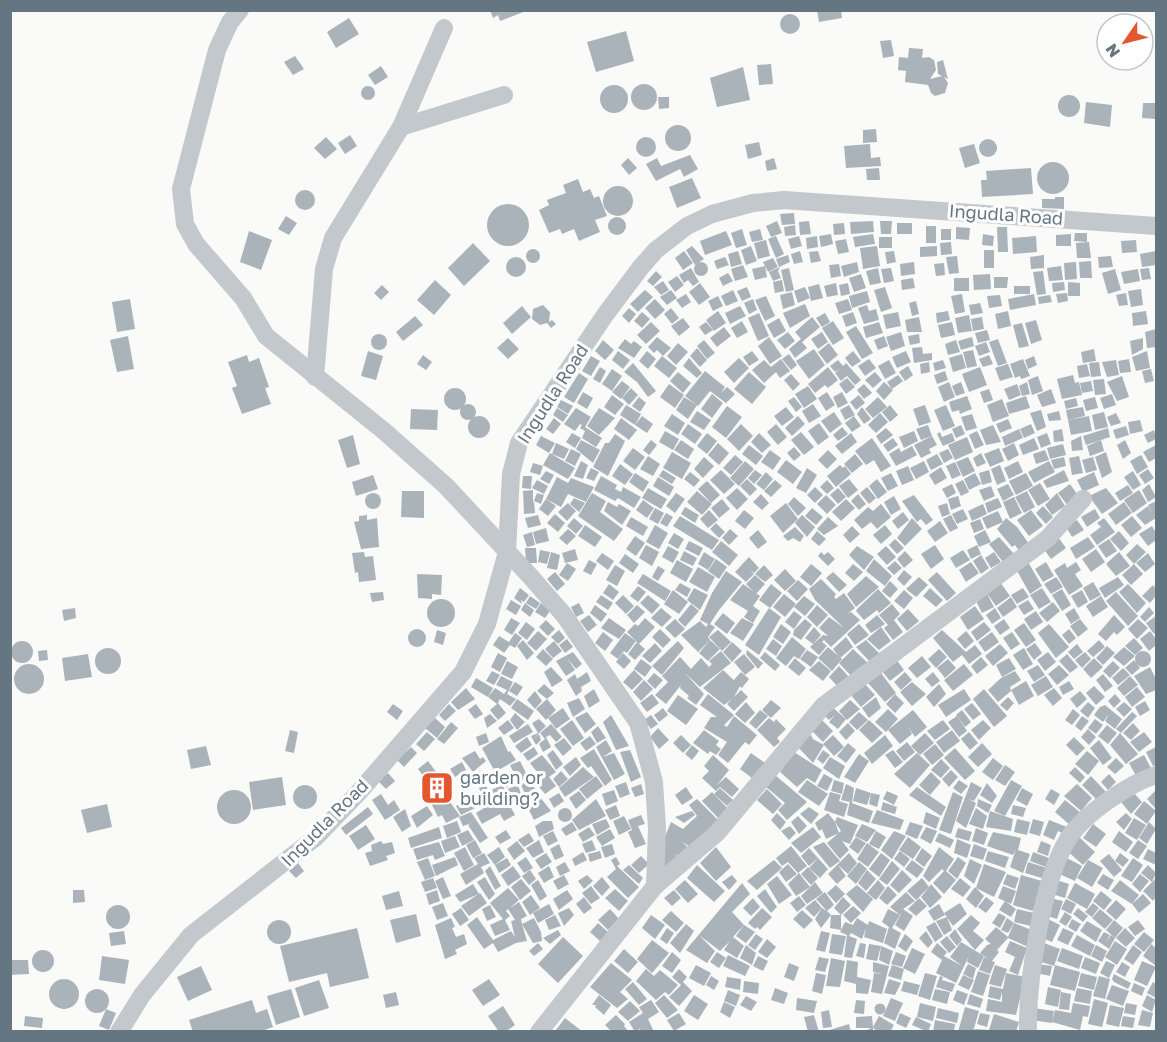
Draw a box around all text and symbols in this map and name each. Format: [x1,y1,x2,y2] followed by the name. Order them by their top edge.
[1095,12,1155,72] north arrow
[1101,40,1124,61] text: N
[948,199,1064,229] street label: Ingudla Road
[512,340,593,447] street label: Ingudla Road
[460,766,543,809] place label: garden or building?
[419,770,455,806] building icon: garden or building?
[276,774,372,870] street label: Ingudla Road

